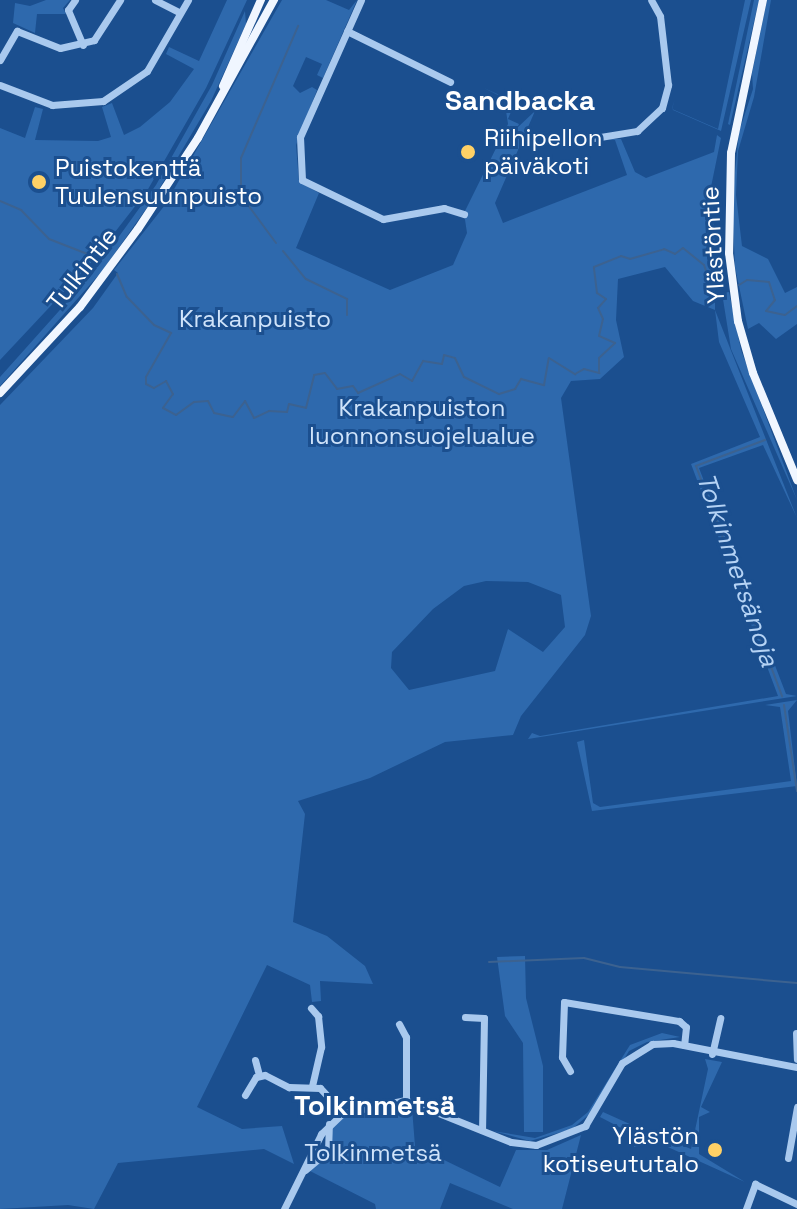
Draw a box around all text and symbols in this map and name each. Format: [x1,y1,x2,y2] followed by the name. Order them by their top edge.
[445,83,595,117] district label: Sandbacka
[484,124,602,180] place label: Riihipellon päiväkoti
[459,143,477,161] marker: Riihipellon päiväkoti
[55,154,262,210] place label: Puistokenttä Tuulensuunpuisto
[30,173,48,191] marker: Puistokenttä Tuulensuunpuisto
[696,186,730,304] street label: Ylästöntie
[41,222,123,316] street label: Tulkintie
[179,305,331,333] park label: Krakanpuisto
[309,394,535,450] park label: Krakanpuiston luonnonsuojelualue
[689,469,785,671] water label: Tolkinmetsänoja
[294,1088,456,1122] district label: Tolkinmetsä
[543,1122,699,1178] place label: Ylästön kotiseututalo
[304,1139,442,1167] park label: Tolkinmetsä
[706,1141,724,1159] marker: Ylästön kotiseututalo

